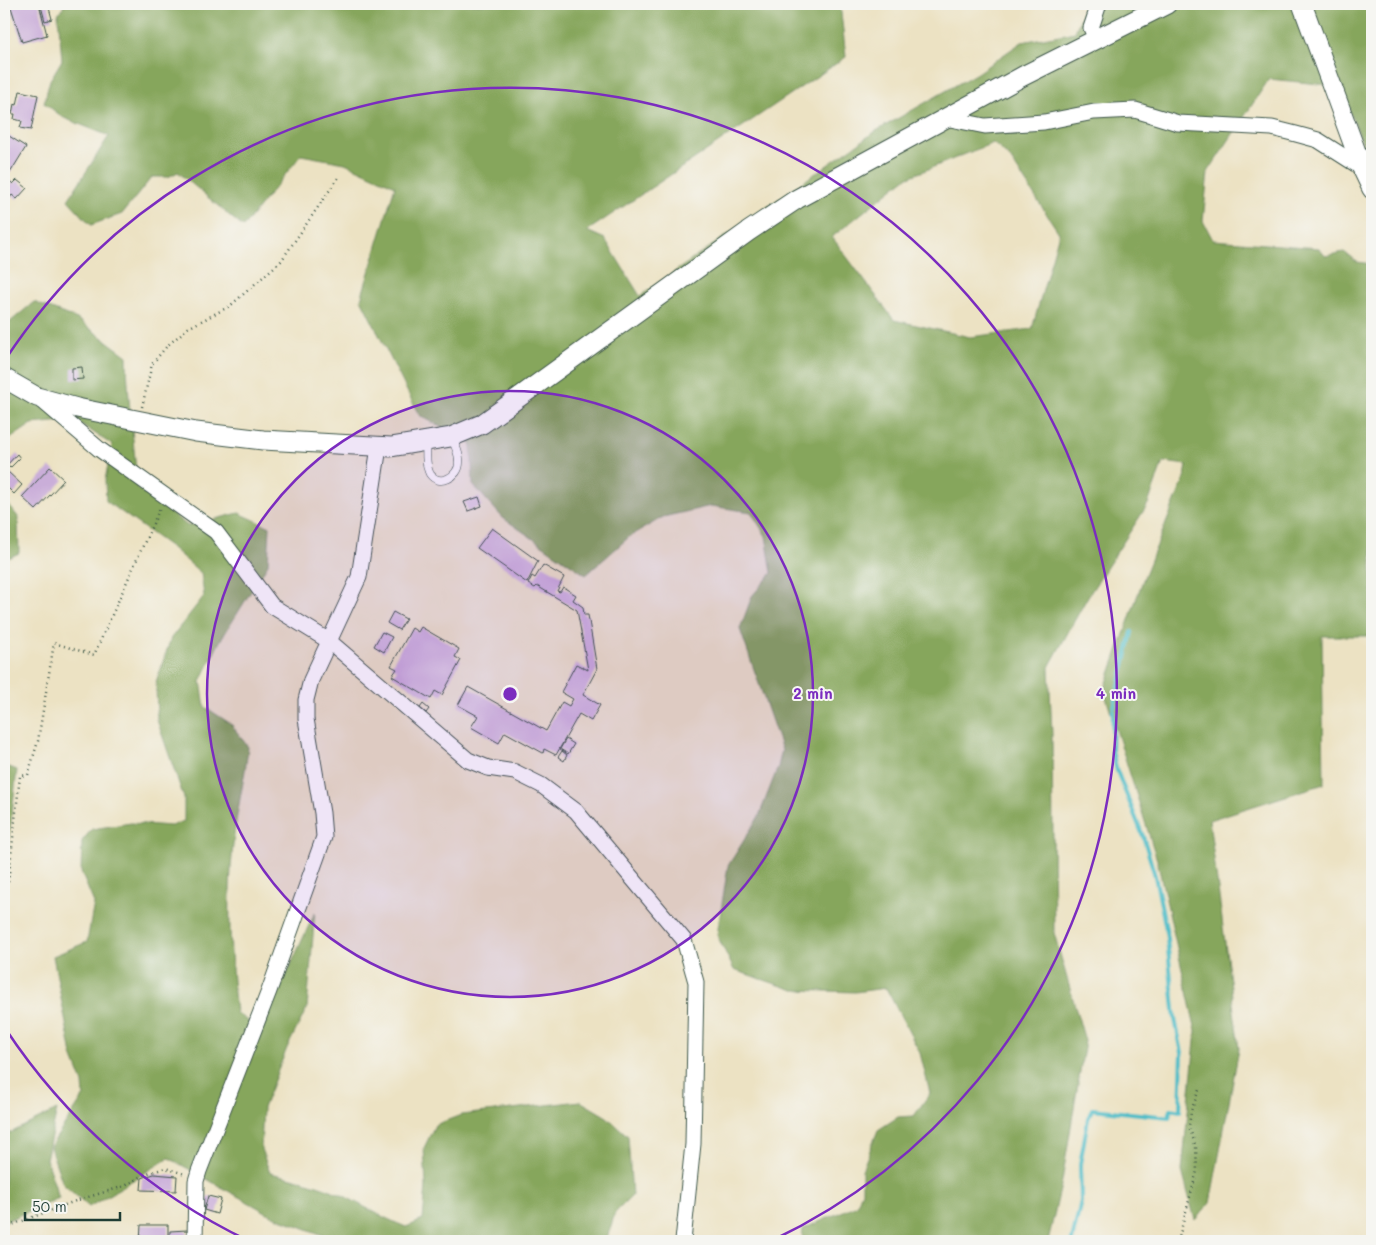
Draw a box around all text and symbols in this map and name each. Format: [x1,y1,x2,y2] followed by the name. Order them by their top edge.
[793,683,833,703] text: 2 min
[1096,683,1136,703] text: 4 min
[501,685,519,703] centre of rings
[25,1190,120,1222] scale bar
[32,1196,67,1216] text: 50 m

